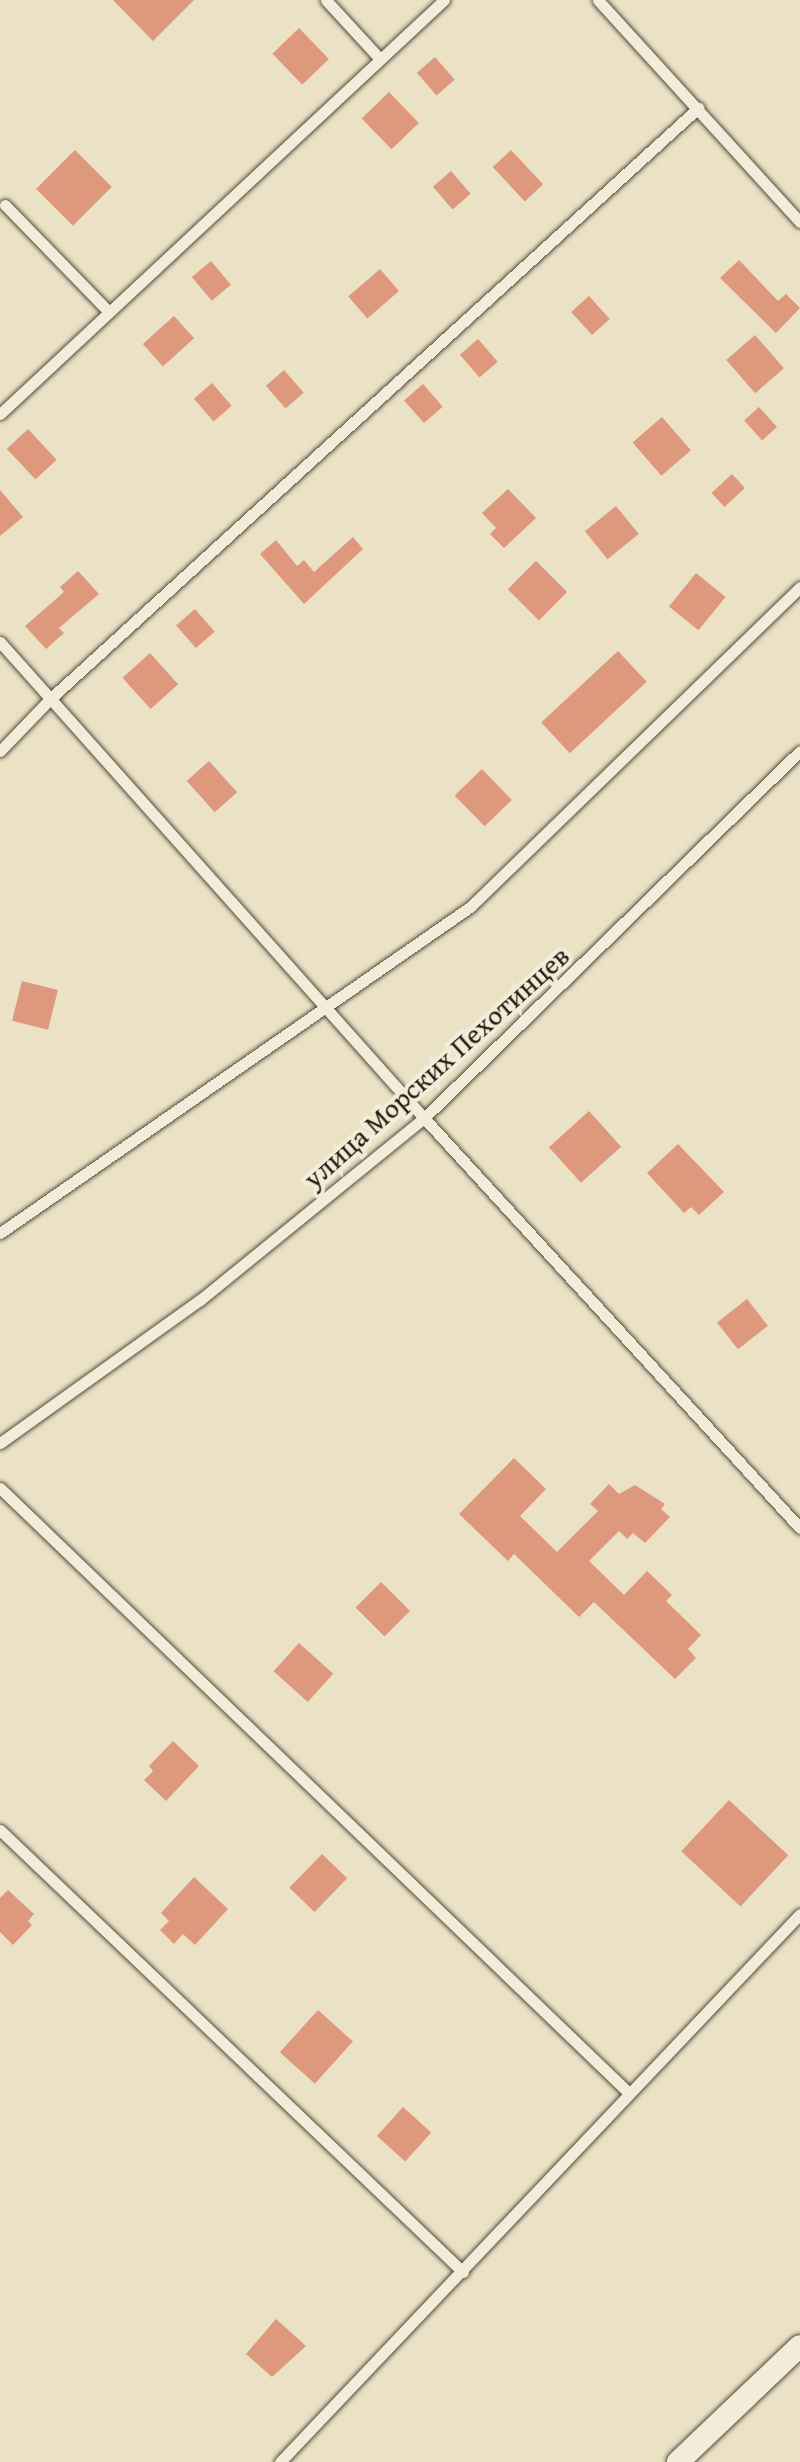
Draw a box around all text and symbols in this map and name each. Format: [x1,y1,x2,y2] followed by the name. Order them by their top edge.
[296,939,576,1195] street label: улица Морских Пехотинцев

